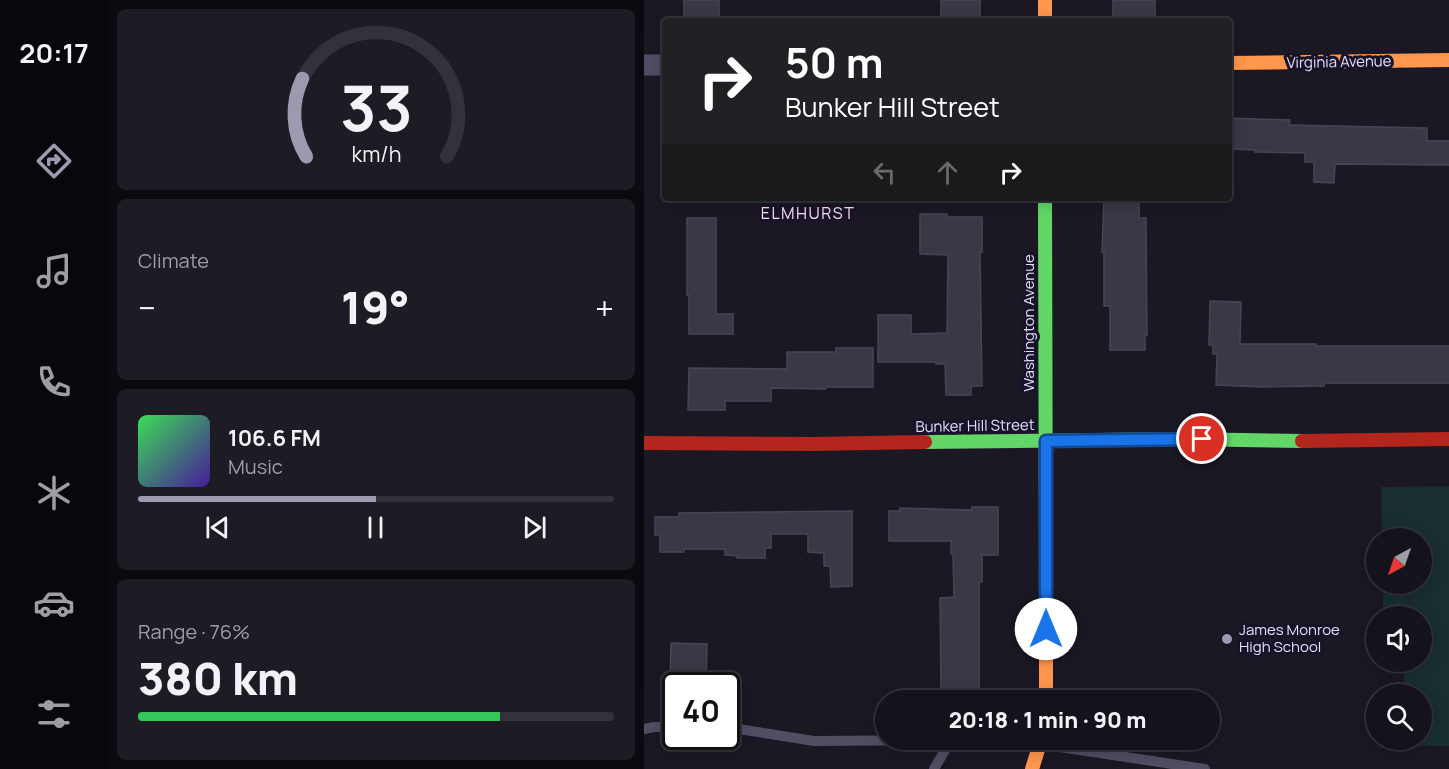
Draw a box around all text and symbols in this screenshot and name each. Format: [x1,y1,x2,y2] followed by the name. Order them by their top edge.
[785,33,883,91] text: 50 m
[19,34,89,71] text: 20:17
[686,42,764,120] icon: right
[1286,50,1392,73] street label: Virginia Avenue
[340,64,412,150] text: 33
[785,88,1000,125] text: Bunker Hill Street
[351,139,401,168] text: km/h
[33,140,75,182] icon: directions
[868,156,901,189] icon: left
[931,156,964,189] icon: ahead
[994,156,1027,189] icon: right
[761,202,855,224] district label: ELMHURST
[138,247,209,274] text: Climate
[33,250,75,292] icon: music
[1018,254,1039,392] street label: Washington Avenue
[341,276,410,338] text: 19°
[138,285,156,330] text: −
[595,285,614,330] text: +
[33,361,75,403] icon: phone
[1176,413,1227,464] pin
[915,414,1035,437] street label: Bunker Hill Street
[1185,422,1218,455] icon: arrive
[228,423,321,453] text: 106.6 FM
[228,453,283,480] text: Music
[33,472,75,514] icon: climate
[201,511,234,544] icon: previous
[359,511,392,544] icon: pause
[518,511,551,544] icon: next
[1366,528,1432,594] north arrow
[1366,528,1432,750] map controls
[33,582,75,624] icon: car
[1014,597,1078,661] position arrow
[1366,606,1432,672] button: sound
[138,618,250,645] text: Range · 76%
[1239,619,1340,657] place label: James Monroe High School
[1220,632,1234,646] marker: James Monroe High School
[138,647,298,709] text: 380 km
[662,672,740,750] speed limit sign: 40
[1366,684,1432,750] button: search
[33,693,75,735] icon: filters
[949,705,1146,735] text: 20:18 · 1 min · 90 m

